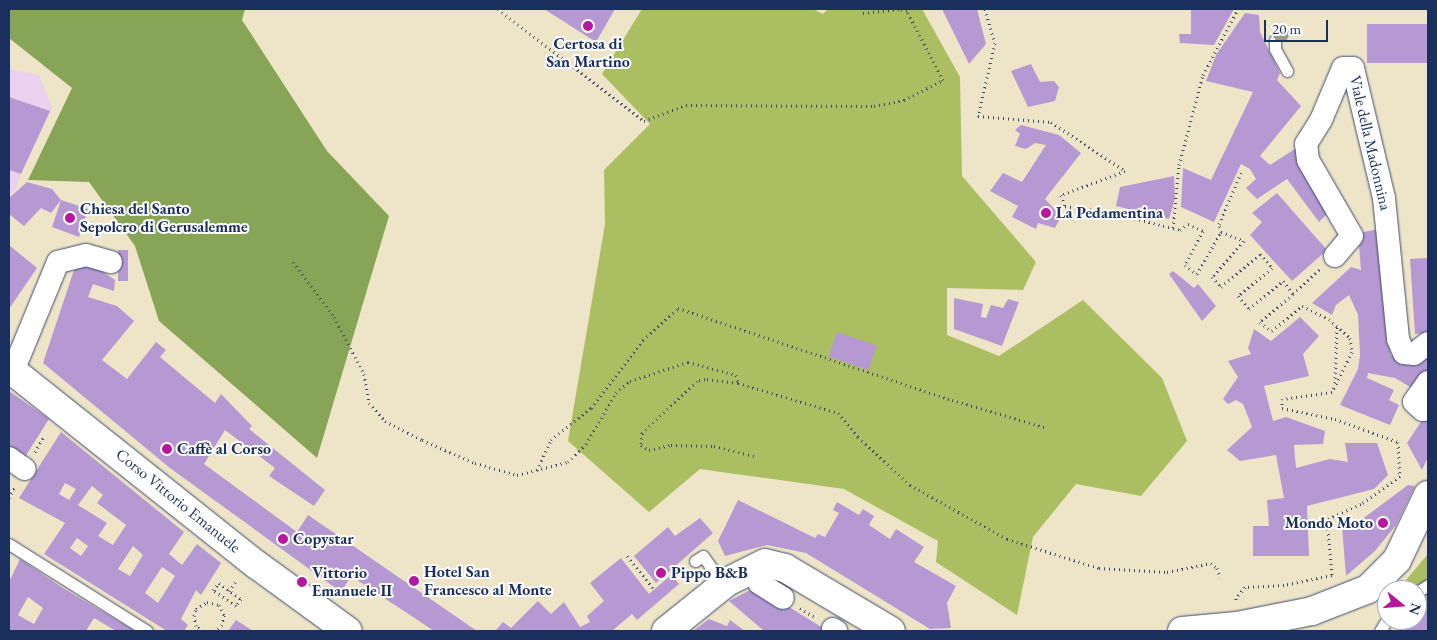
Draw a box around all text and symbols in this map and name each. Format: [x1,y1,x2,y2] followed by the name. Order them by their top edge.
[1267,10,1331,42] scale bar
[1272,19,1301,38] text: 20 m
[582,20,594,32] marker: Certosa di San Martino
[546,34,630,72] place label: Certosa di San Martino
[1345,74,1395,212] street label: Viale della Madonnina
[80,199,248,237] place label: Chiesa del Santo Sepolcro di Gerusalemme
[1056,203,1163,223] place label: La Pedamentina
[1040,207,1052,219] marker: La Pedamentina
[64,212,76,224] marker: Chiesa del Santo Sepolcro di Gerusalemme
[177,439,271,459] place label: Caffè al Corso
[161,443,173,455] marker: Caffè al Corso
[112,445,244,557] street label: Corso Vittorio Emanuele
[1285,513,1373,533] place label: Mondo Moto
[1377,517,1389,529] marker: Mondo Moto
[293,529,354,549] place label: Copystar
[277,533,289,545] marker: Copystar
[424,562,552,600] place label: Hotel San Francesco al Monte
[312,563,392,601] place label: Vittorio Emanuele II
[671,563,748,583] place label: Pippo B&B
[655,567,667,579] marker: Pippo B&B
[408,575,420,587] marker: Hotel San Francesco al Monte
[296,576,308,588] marker: Vittorio Emanuele II
[1377,580,1427,630] north arrow
[1405,601,1426,617] text: N

